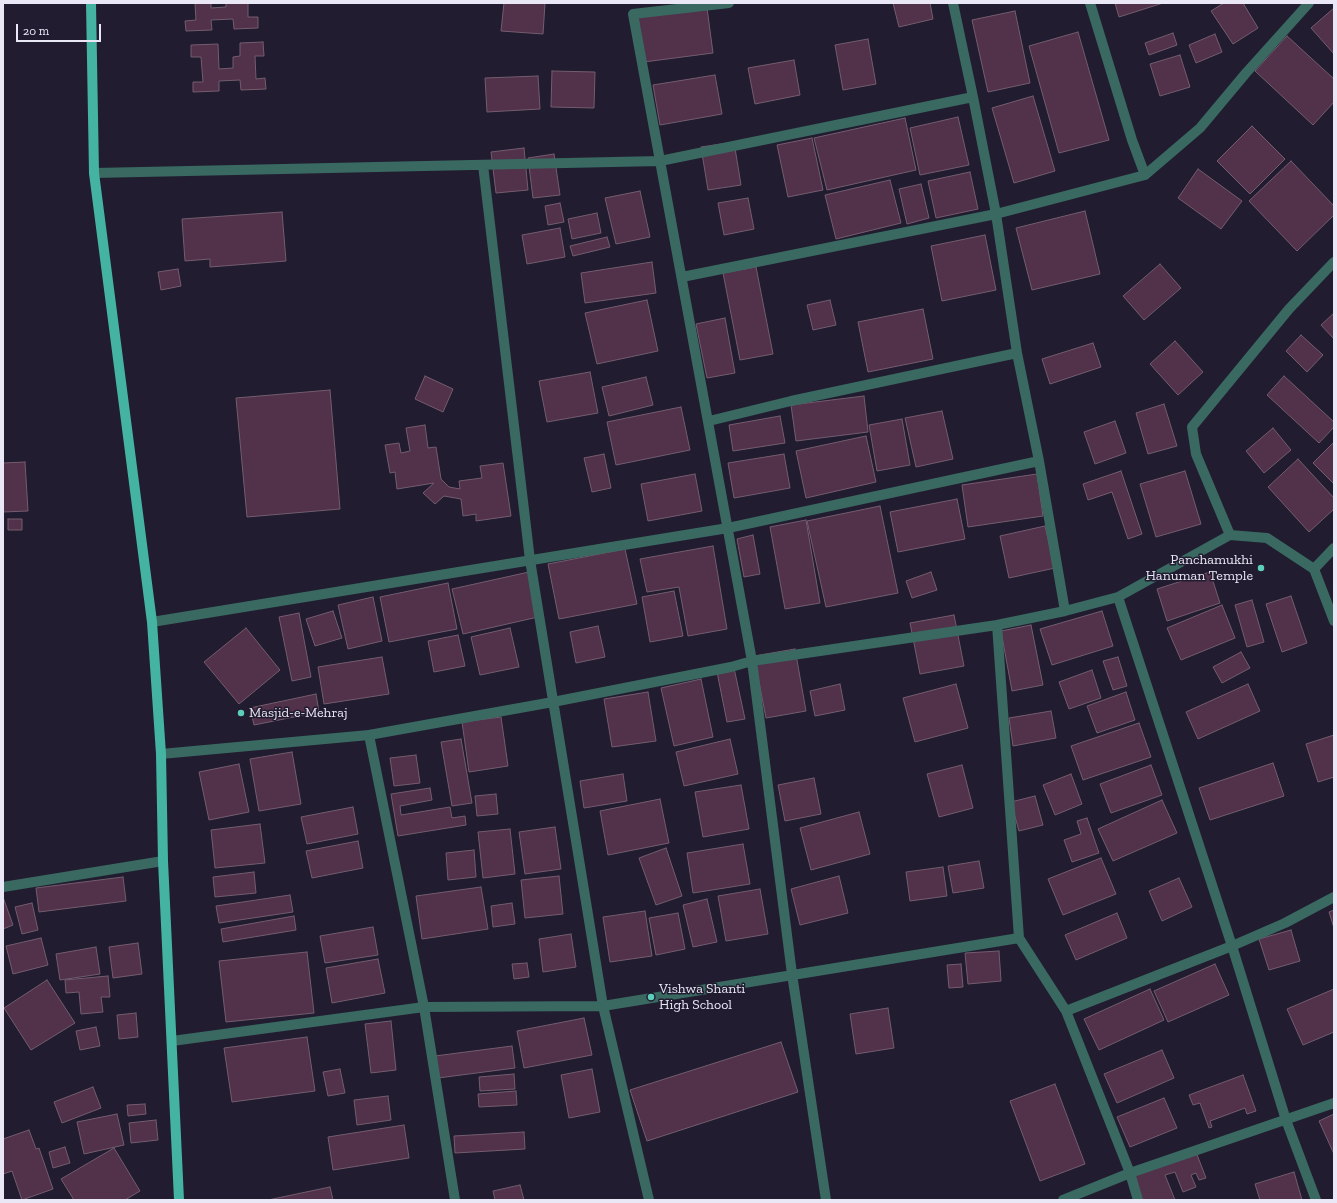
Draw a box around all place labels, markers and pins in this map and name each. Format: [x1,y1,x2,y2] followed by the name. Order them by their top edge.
[1145,552,1253,584] place label: Panchamukhi Hanuman Temple
[1256,563,1266,573] marker: Panchamukhi Hanuman Temple
[249,705,348,721] place label: Masjid-e-Mehraj
[236,708,246,718] marker: Masjid-e-Mehraj
[659,981,745,1014] place label: Vishwa Shanti High School
[646,992,656,1002] marker: Vishwa Shanti High School

